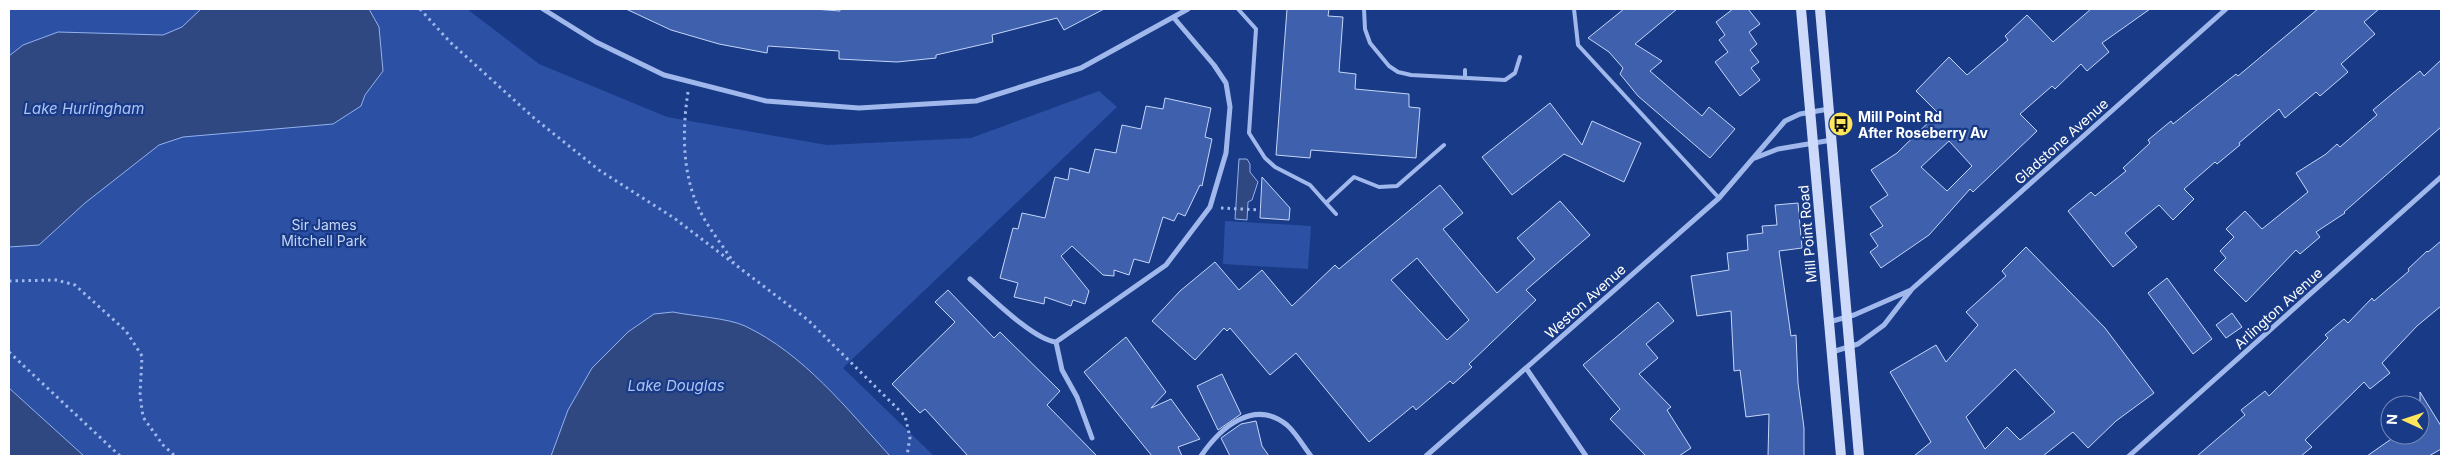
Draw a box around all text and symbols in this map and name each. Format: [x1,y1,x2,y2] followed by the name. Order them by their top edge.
[2011,95,2111,187] street label: Gladstone Avenue
[24,99,144,118] water label: Lake Hurlingham
[1858,108,1989,141] place label: Mill Point Rd After Roseberry Av
[1828,111,1854,137] bus stop icon: Mill Point Rd After Roseberry Av
[1794,184,1820,284] street label: Mill Point Road
[281,216,367,249] park label: Sir James Mitchell Park
[1541,260,1629,342] street label: Weston Avenue
[2230,264,2326,352] street label: Arlington Avenue
[627,376,725,395] water label: Lake Douglas
[2380,395,2430,445] north arrow
[2383,414,2400,425] text: N

